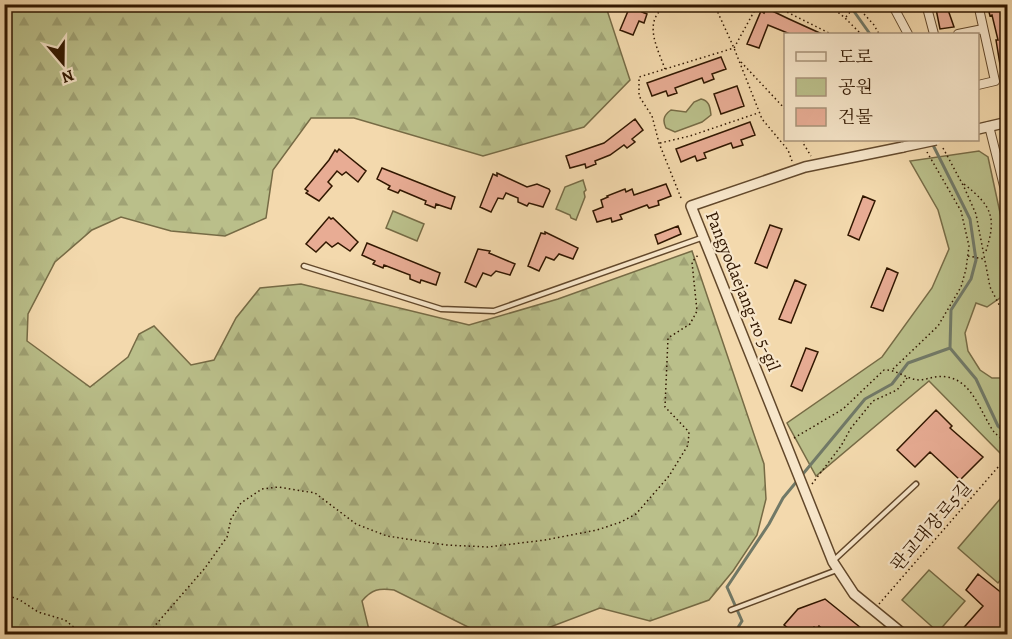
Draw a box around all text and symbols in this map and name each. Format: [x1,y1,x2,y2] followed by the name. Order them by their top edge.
[33,33,93,93] north arrow
[784,33,979,141] legend
[838,45,873,69] text: 도로
[58,64,77,89] text: N
[838,75,873,99] text: 공원
[838,105,873,129] text: 건물
[700,207,786,375] street label: Pangyodaejang-ro 5-gil
[885,476,977,576] street label: 판교대장로5길

